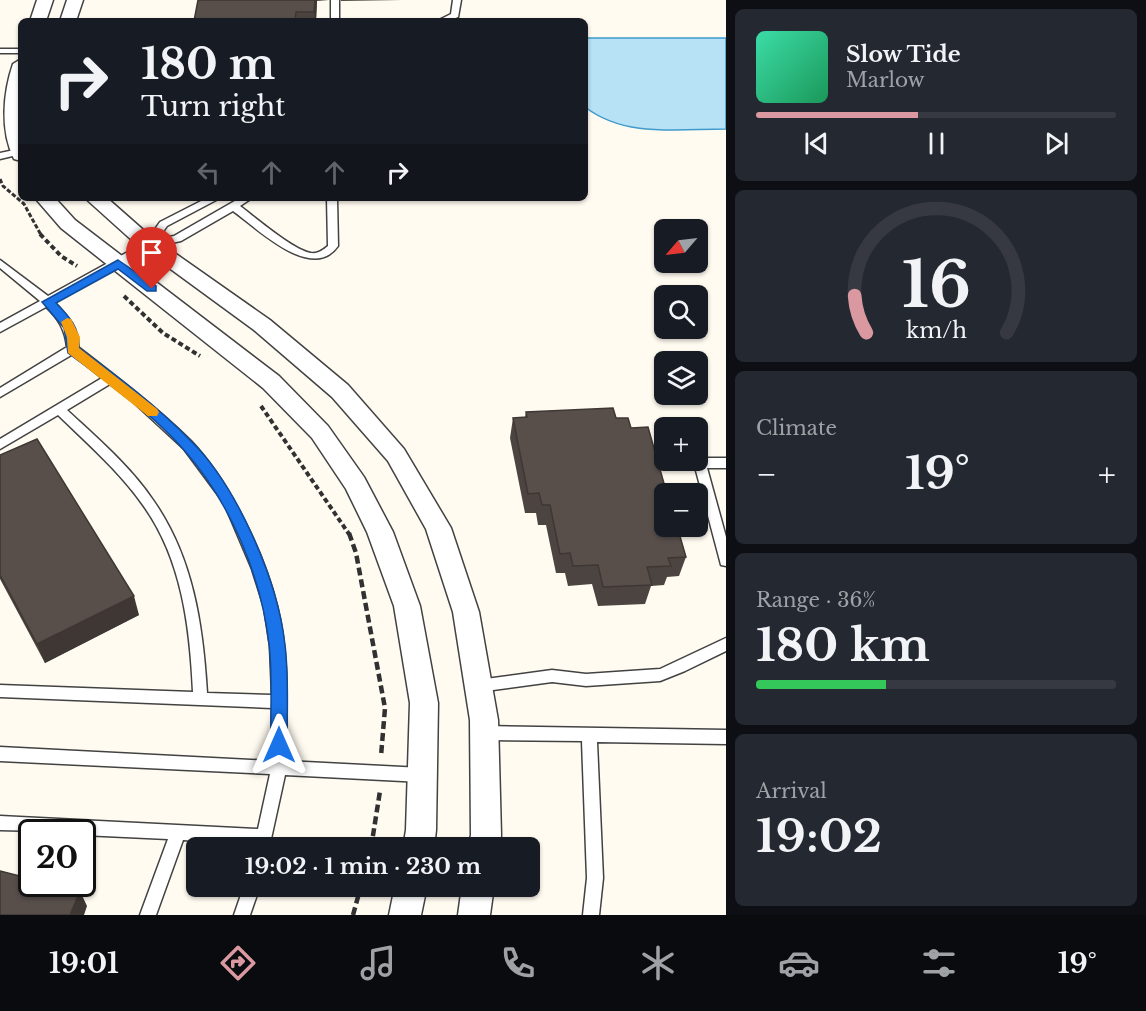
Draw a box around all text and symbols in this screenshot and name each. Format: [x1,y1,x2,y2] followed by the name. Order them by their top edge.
[141,38,275,90] text: 180 m
[846,41,961,68] text: Slow Tide
[42,42,120,120] icon: right
[846,68,925,92] text: Marlow
[141,90,285,123] text: Turn right
[800,127,833,160] icon: previous
[920,127,953,160] icon: pause
[1040,127,1073,160] icon: next
[192,156,225,189] icon: left
[255,156,288,189] icon: ahead
[318,156,351,189] icon: ahead
[381,156,414,189] icon: right
[654,219,708,273] north arrow
[654,219,708,537] map controls
[126,227,177,289] pin
[135,236,168,269] icon: arrive
[901,246,971,324] text: 16
[654,285,708,339] button: search
[906,318,967,345] text: km/h
[654,351,708,405] button: layers
[756,416,837,440] text: Climate
[654,417,708,471] button: +
[905,445,970,501] text: 19°
[756,454,777,495] text: −
[1098,454,1116,495] text: +
[654,483,708,537] button: −
[756,588,876,612] text: Range · 36%
[756,617,930,673] text: 180 km
[247,713,311,777] position arrow
[756,779,827,803] text: Arrival
[756,808,882,864] text: 19:02
[18,819,96,897] speed limit sign: 20
[245,853,481,880] text: 19:02 · 1 min · 230 m
[217,942,259,984] icon: directions
[357,942,399,984] icon: music
[497,942,539,984] icon: phone
[637,942,679,984] icon: climate
[778,942,820,984] icon: car
[918,942,960,984] icon: filters
[49,947,119,980] text: 19:01
[1058,947,1097,980] text: 19°

